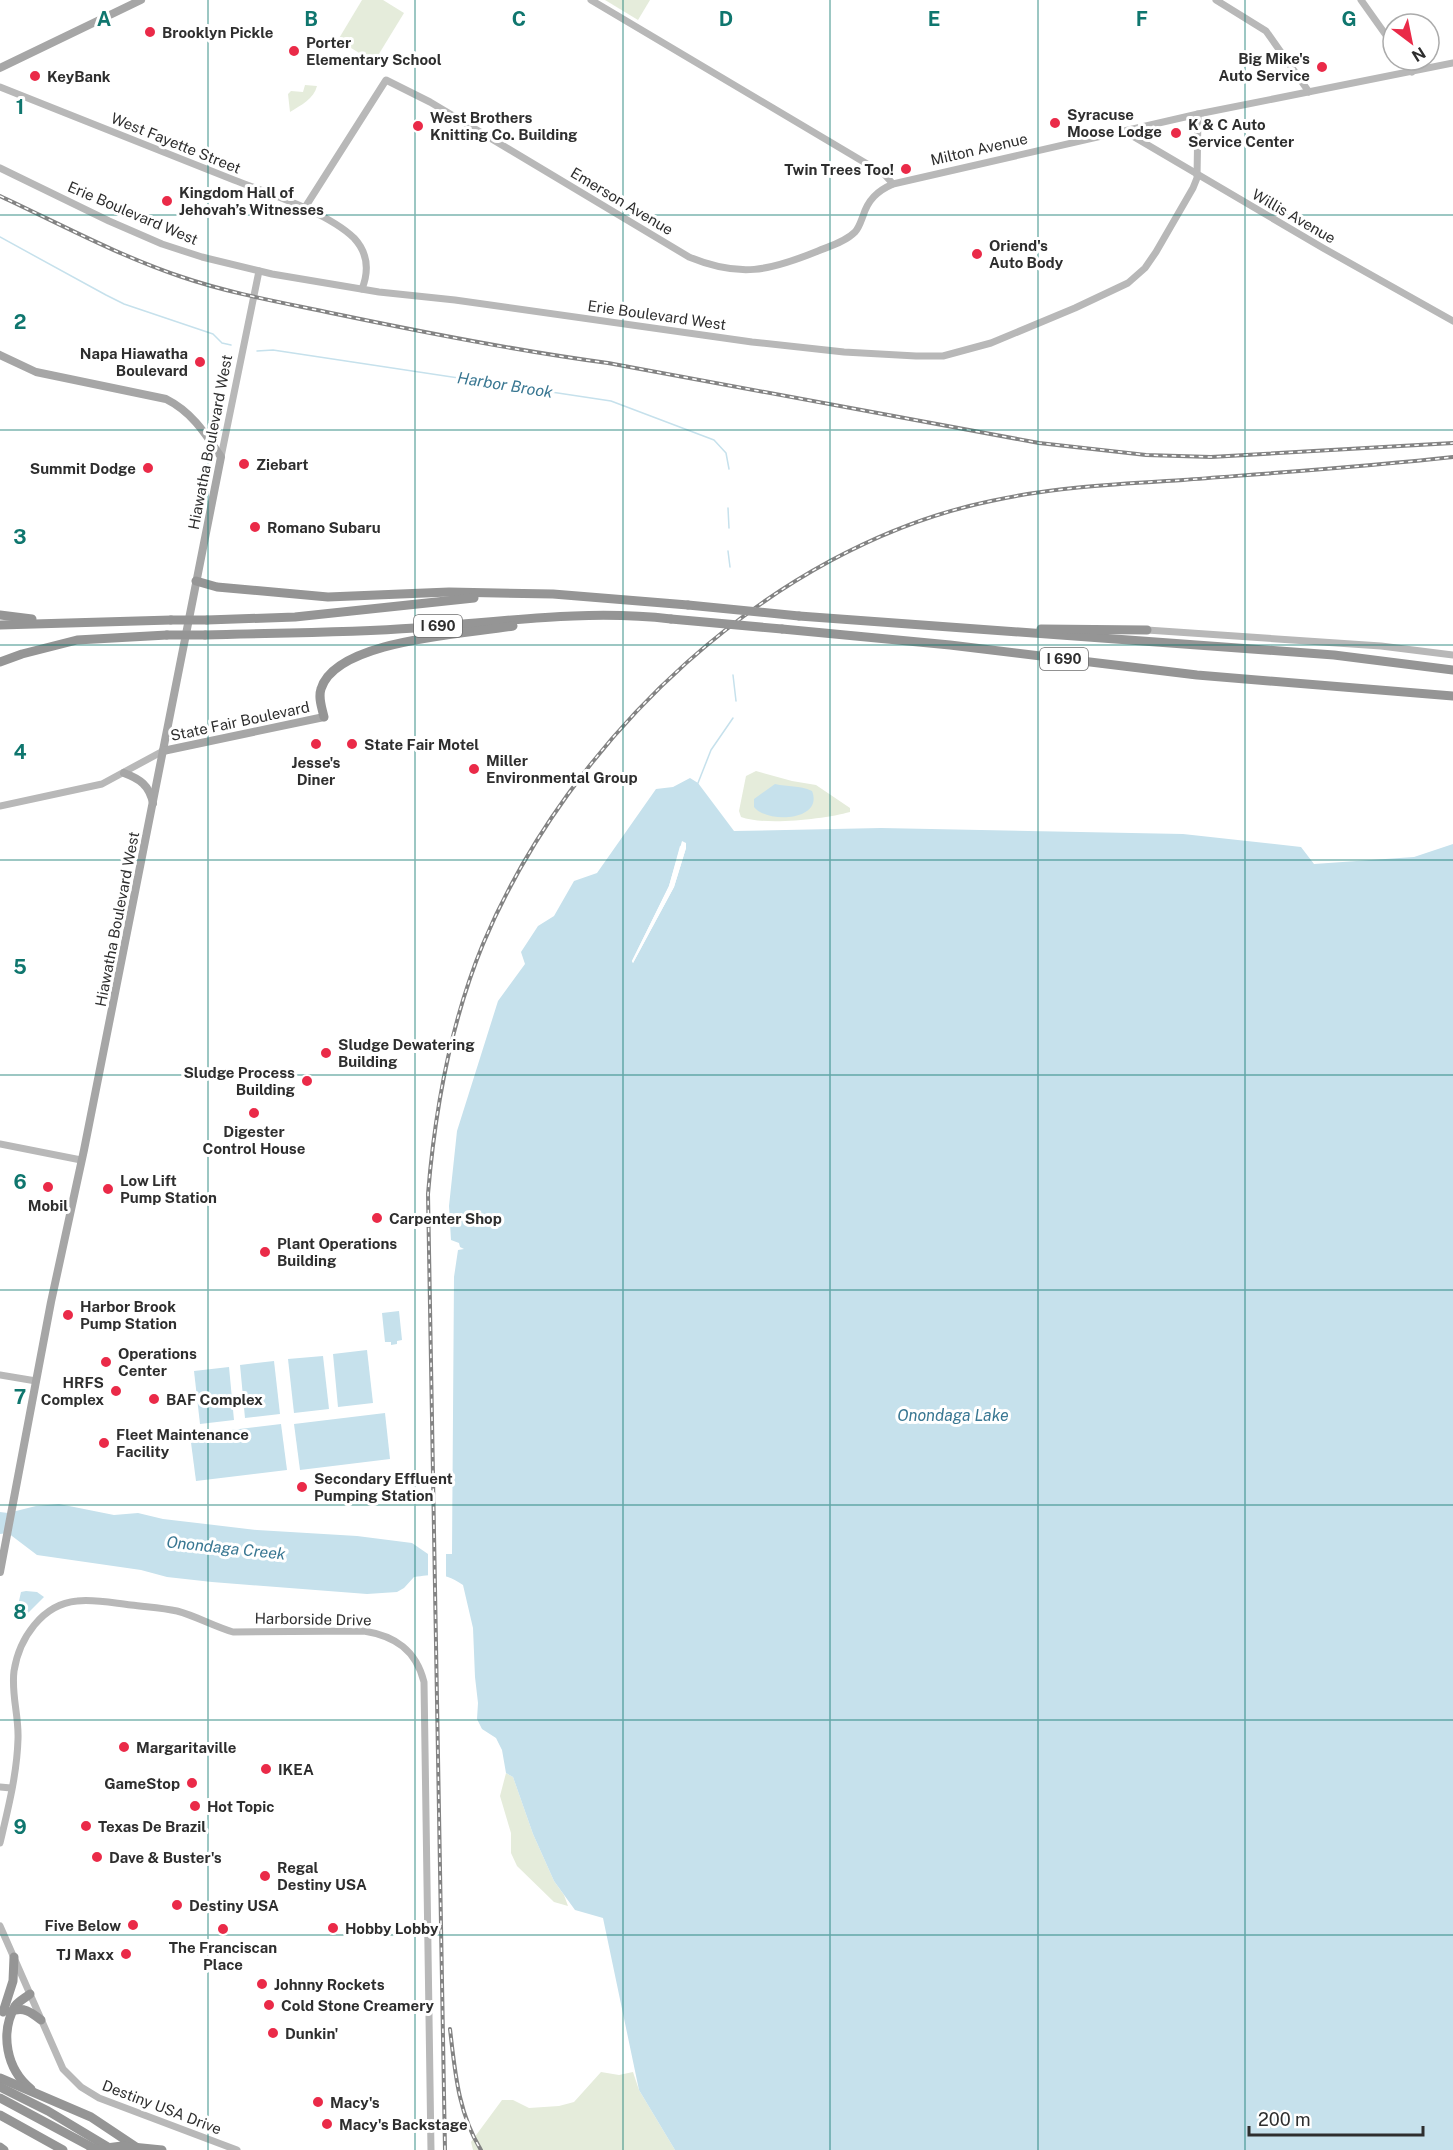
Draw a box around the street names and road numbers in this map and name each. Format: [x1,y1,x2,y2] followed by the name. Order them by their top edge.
[109,109,243,177] street label: West Fayette Street
[929,130,1029,168] street label: Milton Avenue
[568,164,676,238] street label: Emerson Avenue
[65,178,201,248] street label: Erie Boulevard West
[1249,185,1339,247] street label: Willis Avenue
[587,297,727,333] street label: Erie Boulevard West
[185,353,235,531] street label: Hiawatha Boulevard West
[414,615,462,637] road number: I 690
[1040,648,1088,670] road number: I 690
[169,698,311,744] street label: State Fair Boulevard
[92,830,142,1008] street label: Hiawatha Boulevard West
[254,1609,372,1629] street label: Harborside Drive
[100,2076,224,2138] street label: Destiny USA Drive

